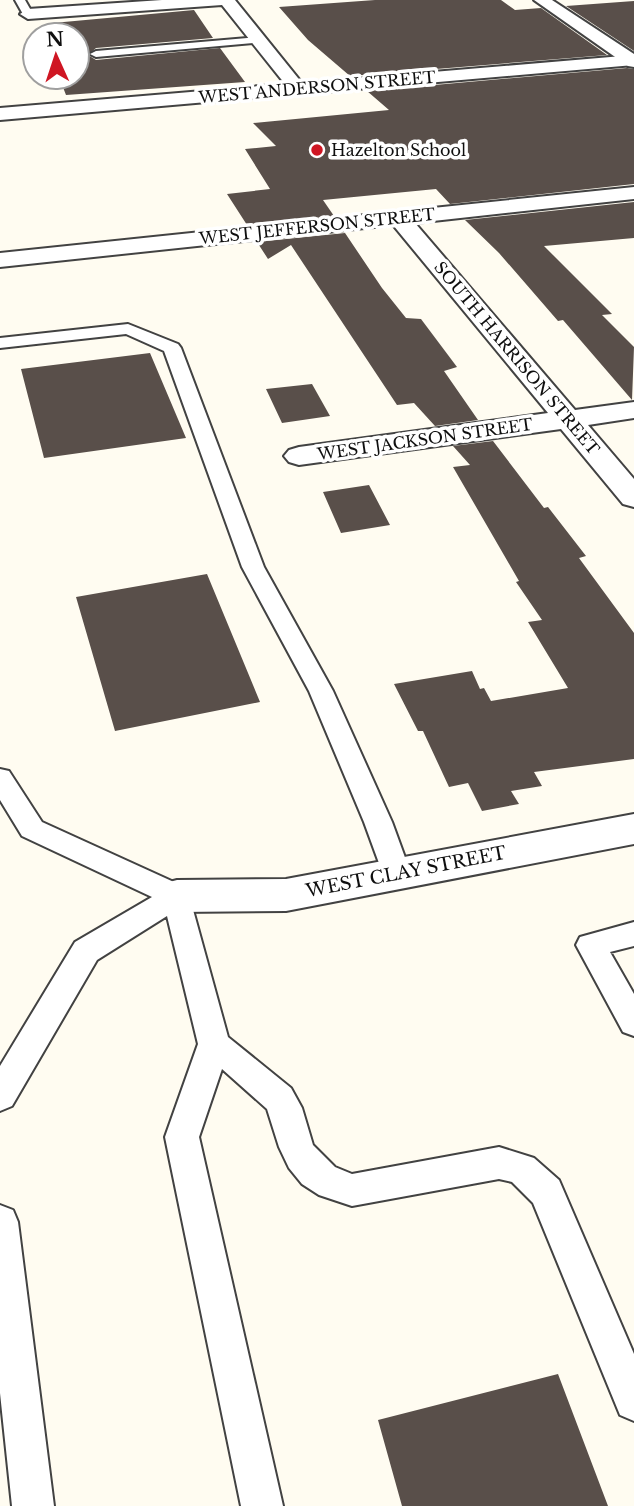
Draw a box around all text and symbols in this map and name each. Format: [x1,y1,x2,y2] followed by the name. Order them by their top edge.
[21,21,91,91] north arrow
[46,28,65,51] text: N
[197,67,437,107] street label: WEST ANDERSON STREET
[331,140,466,160] place label: Hazelton School
[309,142,325,158] marker: Hazelton School
[197,204,436,248] street label: WEST JEFFERSON STREET
[430,257,604,459] street label: SOUTH HARRISON STREET
[315,414,534,464] street label: WEST JACKSON STREET
[303,842,508,902] street label: WEST CLAY STREET

